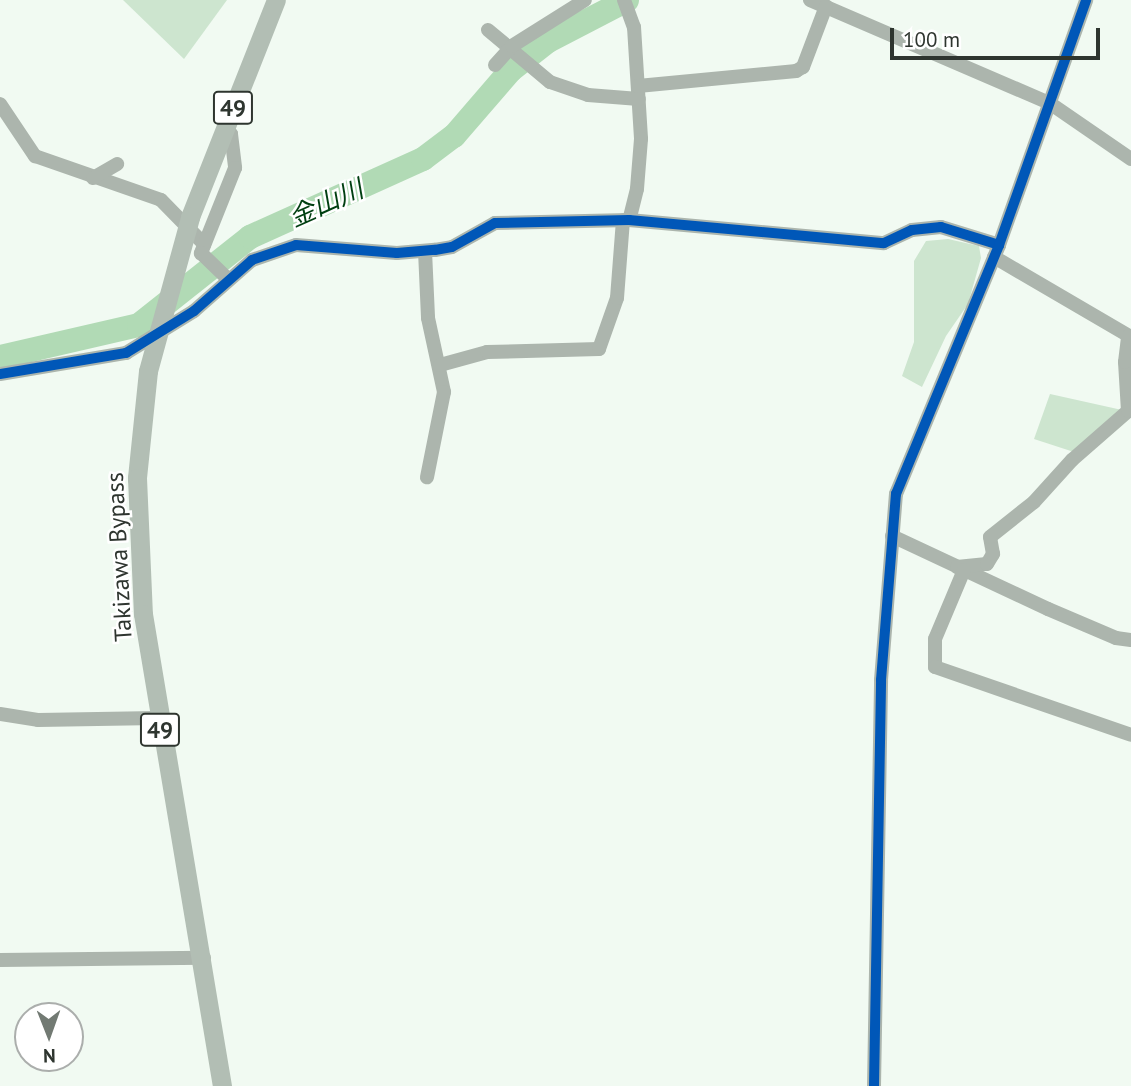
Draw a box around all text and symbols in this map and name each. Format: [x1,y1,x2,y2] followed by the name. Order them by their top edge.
[893,14,1103,58] scale bar
[903,26,960,53] text: 100 m
[212,88,254,128] road number: 49
[284,173,368,233] water label: 金山川
[100,472,138,642] street label: Takizawa Bypass
[139,710,181,750] road number: 49
[14,1002,84,1072] north arrow
[43,1044,56,1068] text: N

